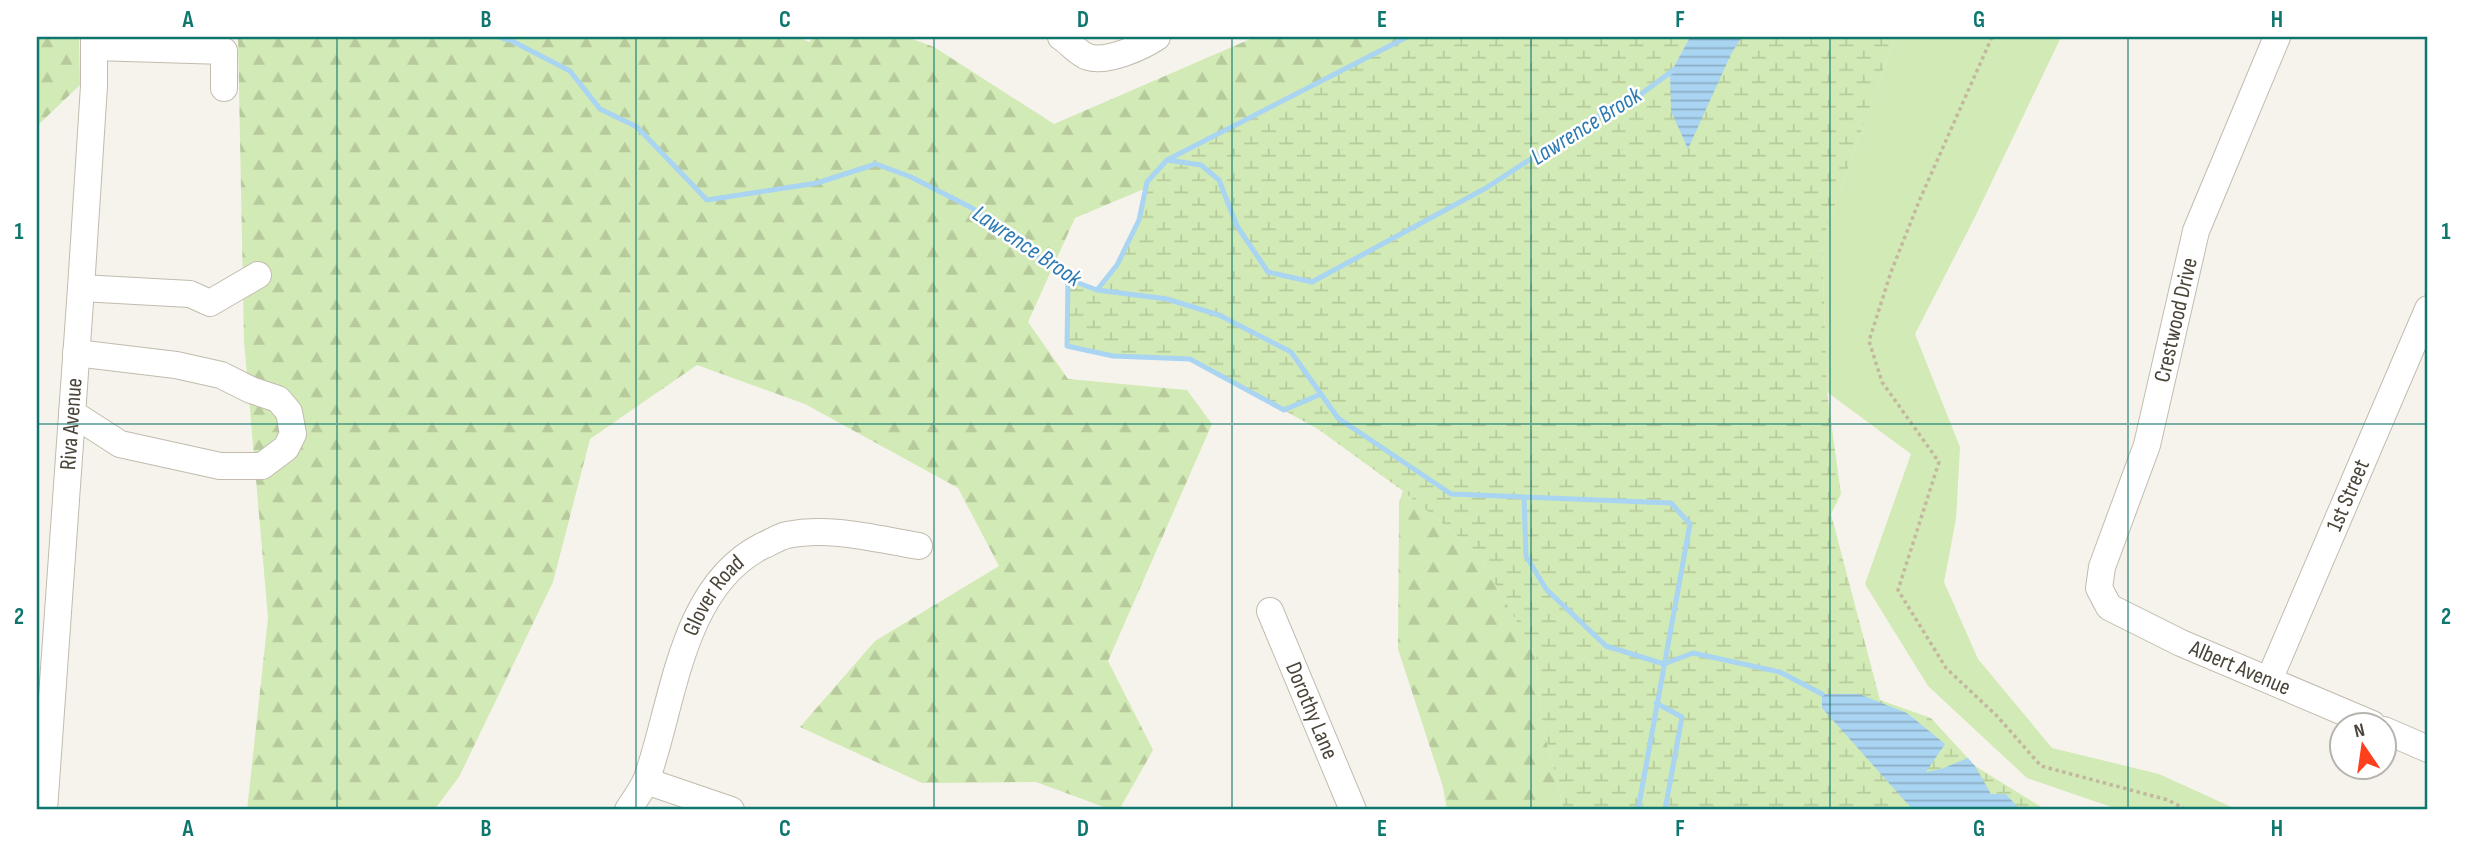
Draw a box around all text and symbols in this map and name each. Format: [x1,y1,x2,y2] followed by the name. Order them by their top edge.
[182,6,195,34] text: A
[481,6,492,34] text: B
[779,6,791,34] text: C
[1077,6,1089,34] text: D
[1377,6,1387,34] text: E
[1675,6,1685,34] text: F
[1973,6,1985,34] text: G
[2271,6,2283,34] text: H
[1525,80,1648,171] water label: Lawrence Brook
[967,199,1088,294] water label: Lawrence Brook
[14,218,24,246] text: 1
[2441,218,2451,246] text: 1
[2148,255,2204,385] street label: Crestwood Drive
[54,377,89,471] street label: Riva Avenue
[2320,455,2376,536] street label: 1st Street
[677,549,750,640] street label: Glover Road
[14,603,24,631] text: 2
[2441,603,2451,631] text: 2
[2184,634,2295,702] street label: Albert Avenue
[1279,658,1344,763] street label: Dorothy Lane
[2328,710,2398,780] north arrow
[2352,719,2367,743] text: N
[182,815,195,843] text: A
[481,815,492,843] text: B
[779,815,791,843] text: C
[1077,815,1089,843] text: D
[1377,815,1387,843] text: E
[1675,815,1685,843] text: F
[1973,815,1985,843] text: G
[2271,815,2283,843] text: H

